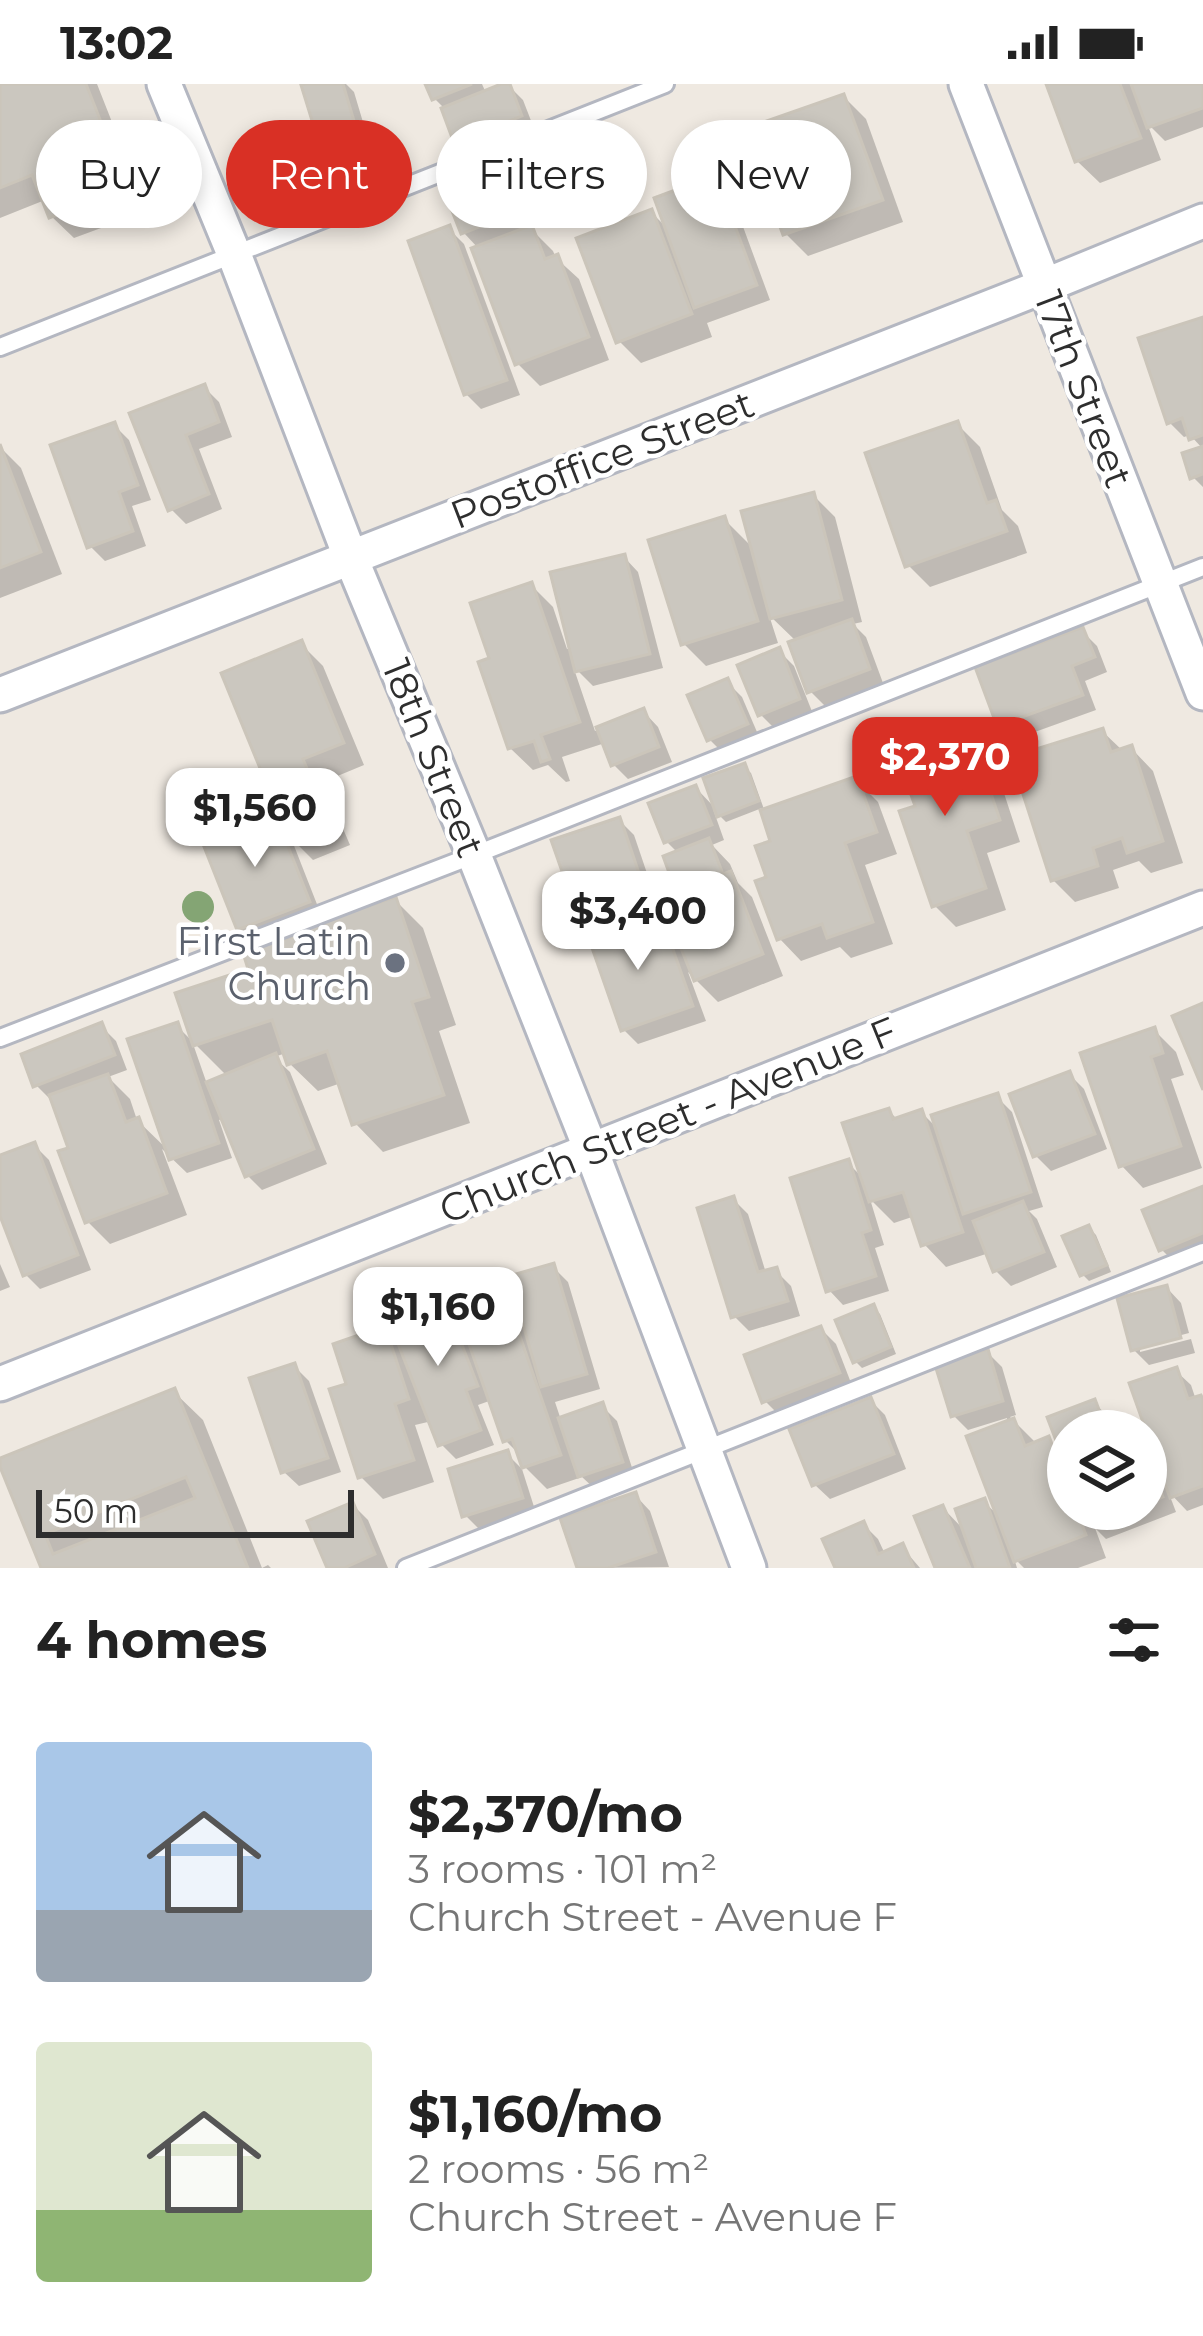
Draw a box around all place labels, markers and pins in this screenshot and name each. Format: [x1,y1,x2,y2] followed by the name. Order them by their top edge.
[847,717,1043,819] pin: $2,370
[157,768,353,870] pin: $1,560
[540,871,736,973] pin: $3,400
[177,917,371,1010] place label: First Latin Church
[382,950,408,976] marker: First Latin Church
[340,1267,536,1369] pin: $1,160

